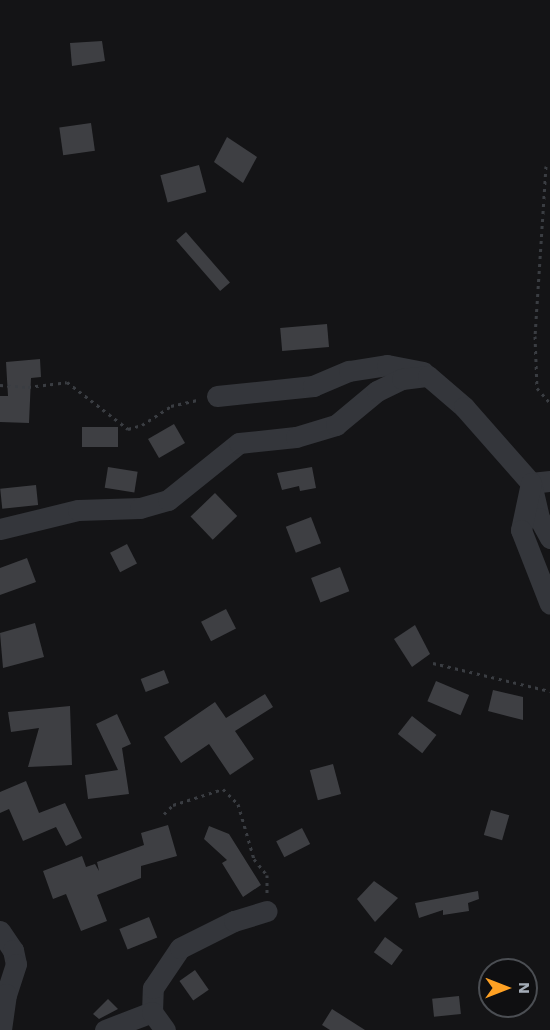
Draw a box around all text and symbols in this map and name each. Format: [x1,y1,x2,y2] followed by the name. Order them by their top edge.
[478,958,538,1018] north arrow
[515,982,534,994] text: N

